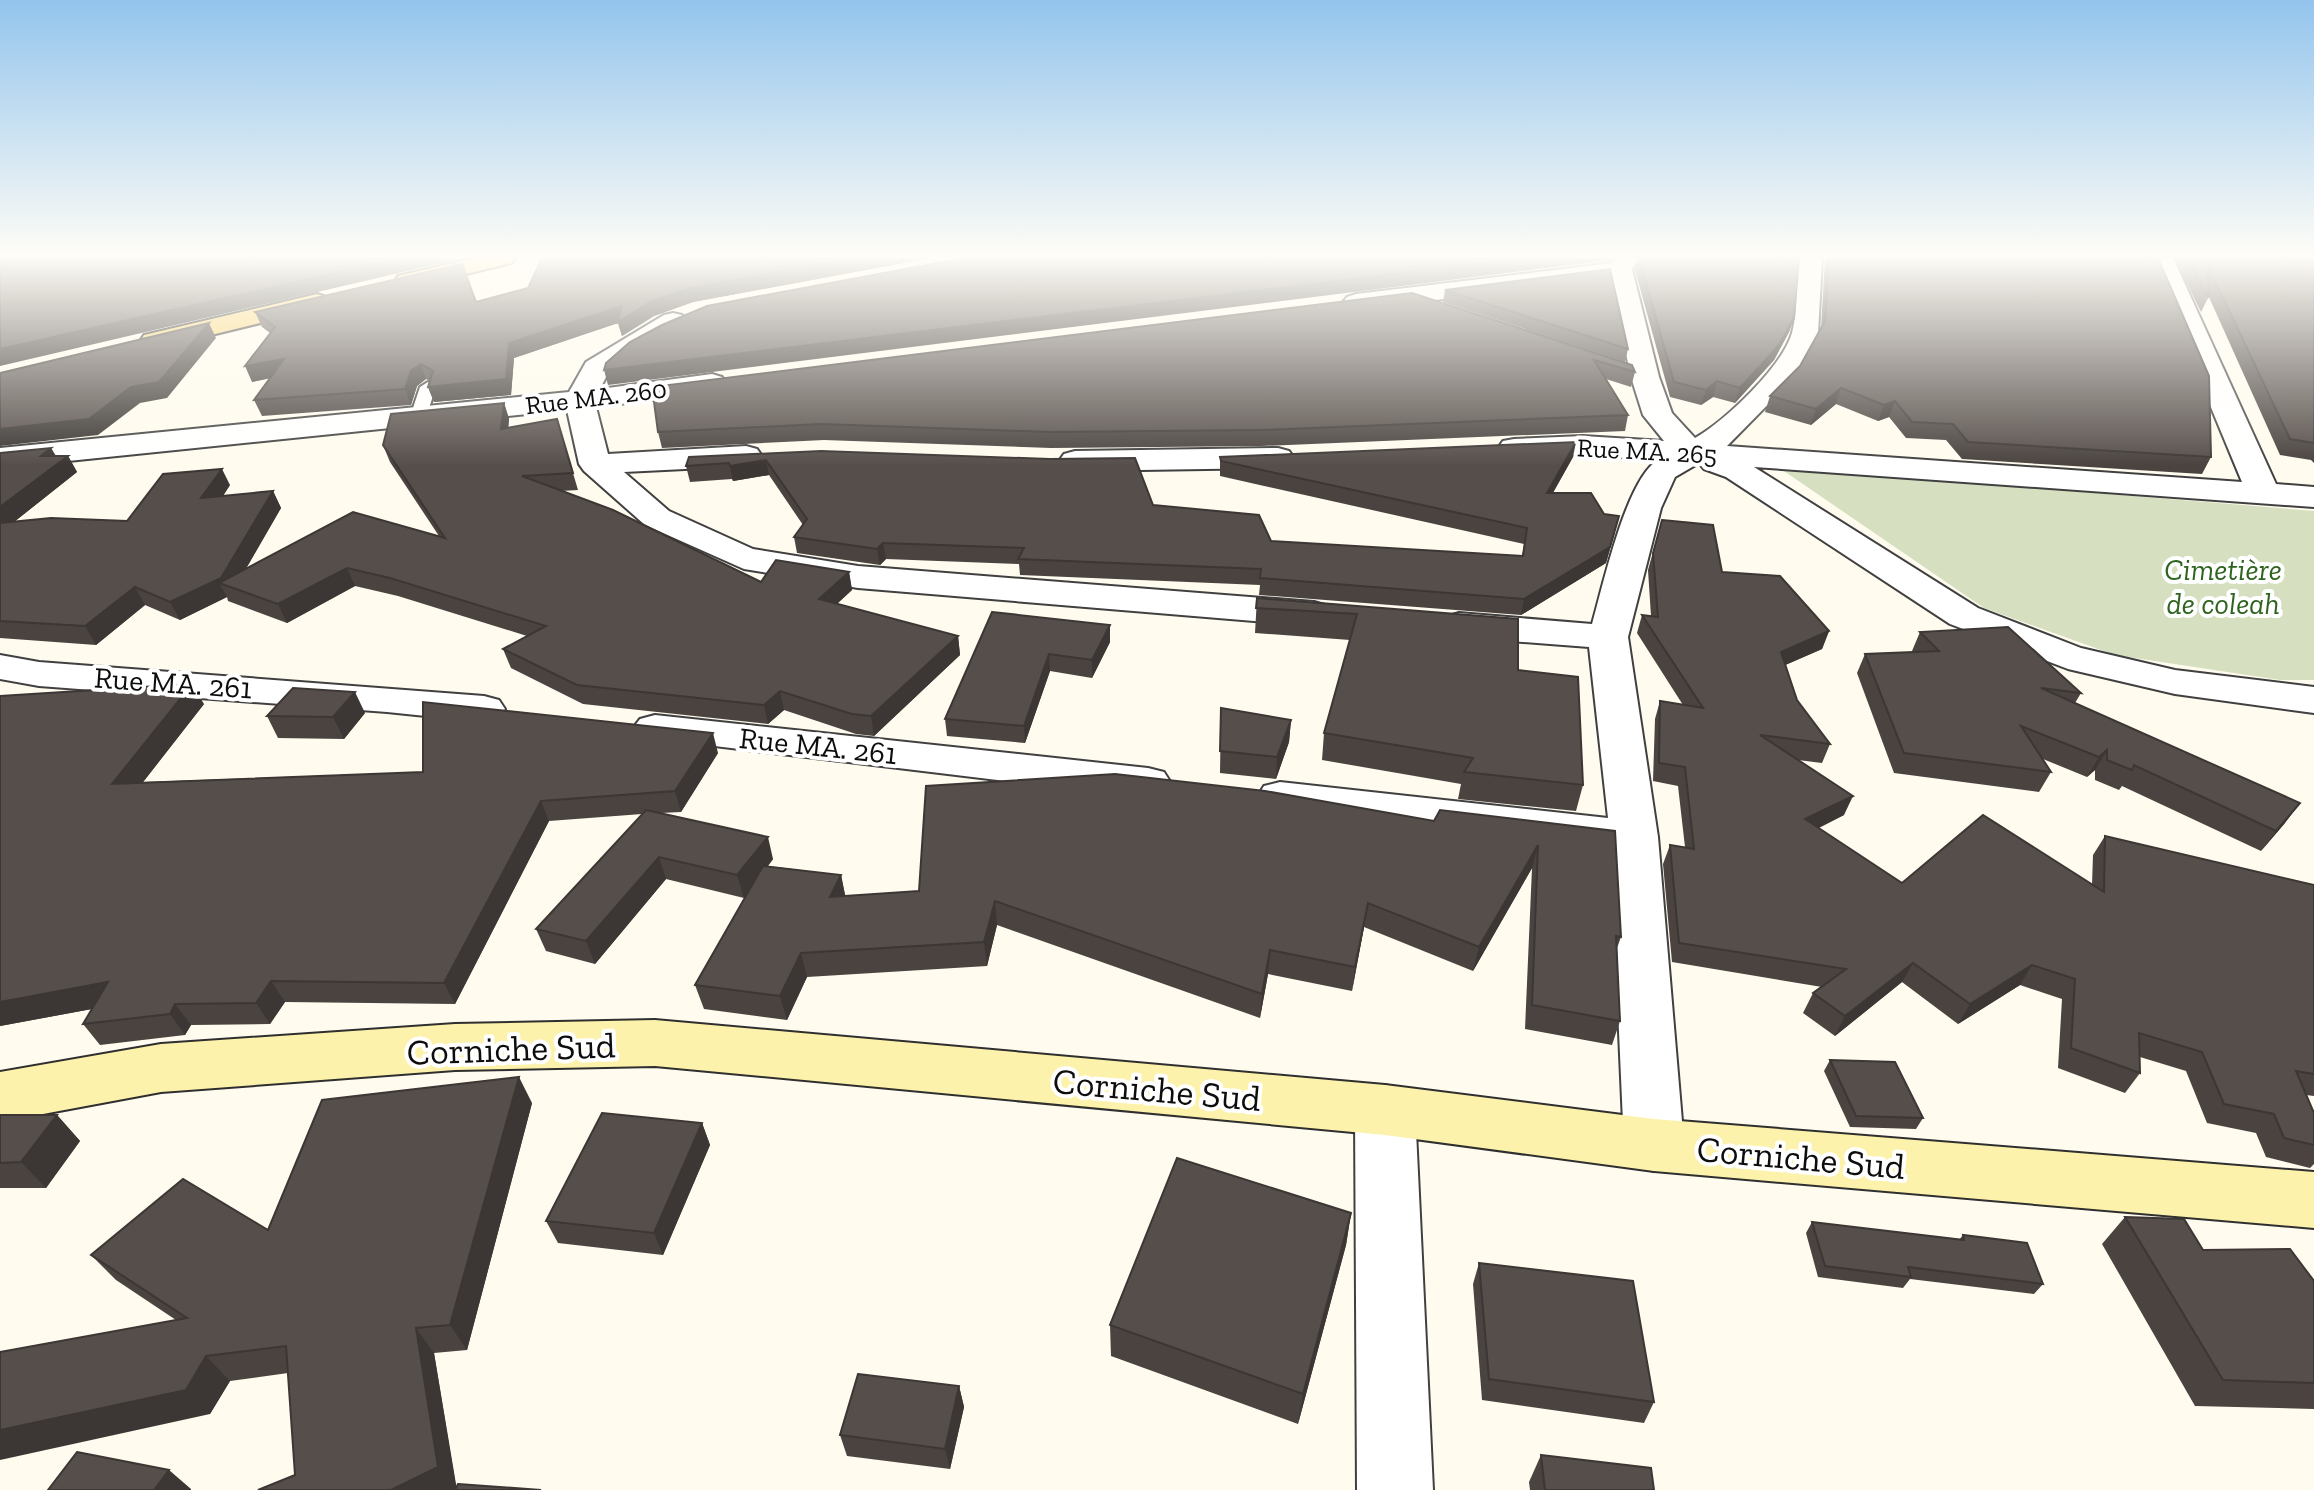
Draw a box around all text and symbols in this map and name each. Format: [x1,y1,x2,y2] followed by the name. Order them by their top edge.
[524,372,668,422] street label: Rue MA. 260
[1576,431,1718,471] street label: Rue MA. 265
[2164,552,2282,622] park label: Cimetière de coleah
[93,660,253,706] street label: Rue MA. 261
[737,720,899,772] street label: Rue MA. 261
[406,1023,616,1074] street label: Corniche Sud
[1051,1059,1263,1120] street label: Corniche Sud
[1695,1127,1907,1188] street label: Corniche Sud

